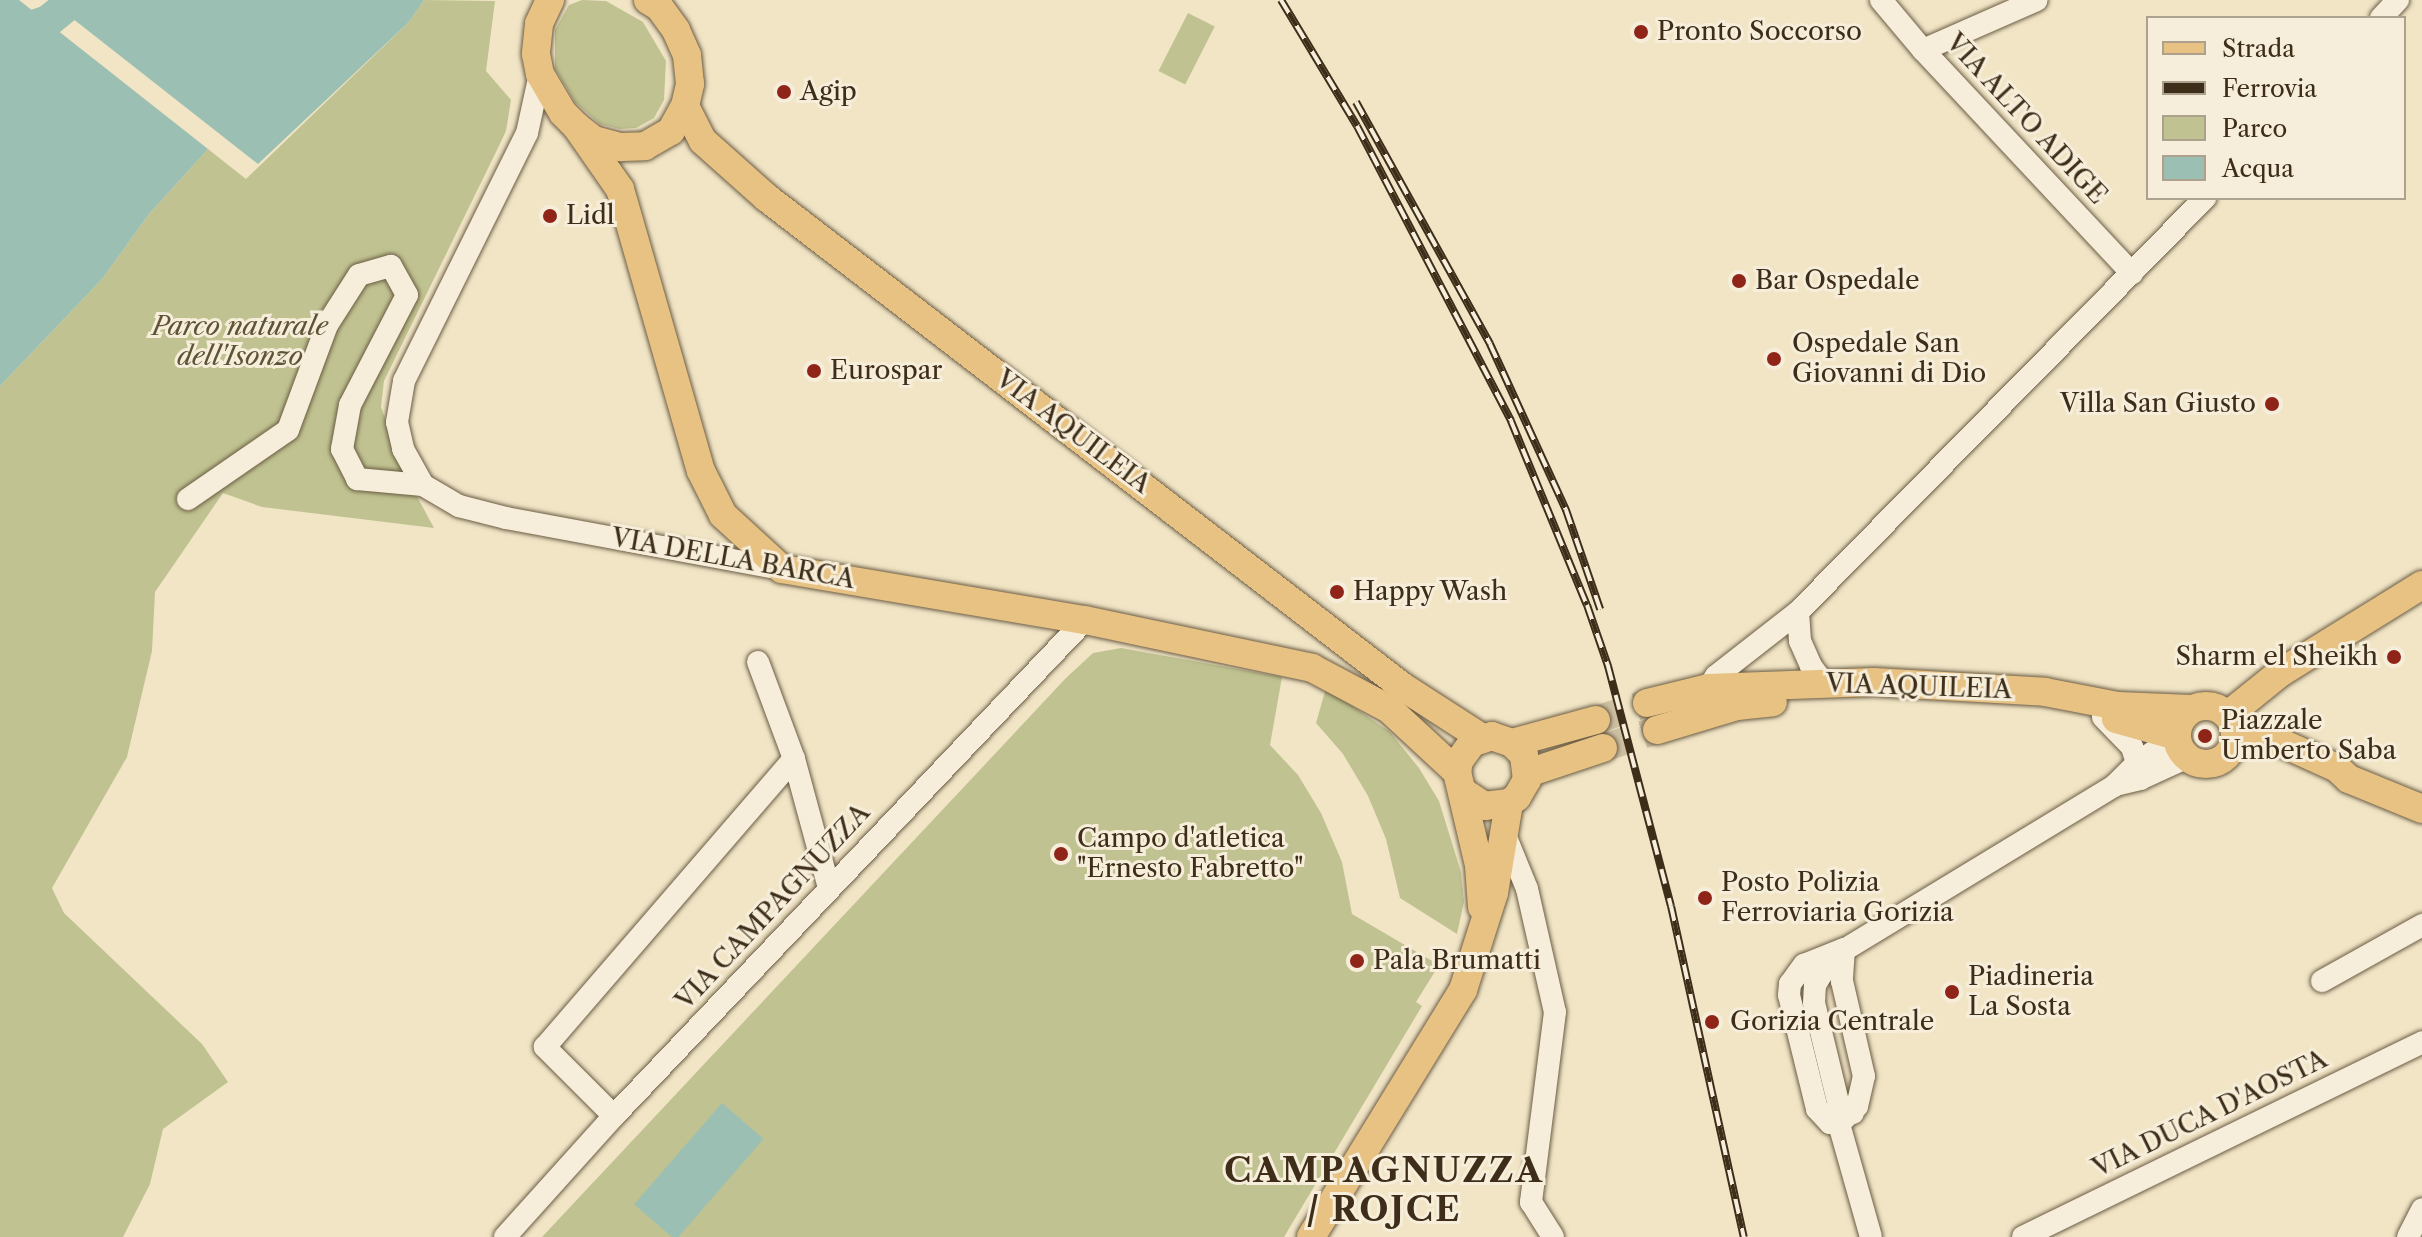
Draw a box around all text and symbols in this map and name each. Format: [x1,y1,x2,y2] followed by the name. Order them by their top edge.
[1657,16,1862,48] place label: Pronto Soccorso
[2146,16,2406,200] legend
[1632,23,1650,41] marker: Pronto Soccorso
[1938,26,2114,212] street label: VIA ALTO ADIGE
[2222,34,2295,63] text: Strada
[2222,74,2317,103] text: Ferrovia
[800,76,857,108] place label: Agip
[775,83,793,101] marker: Agip
[2222,114,2287,143] text: Parco
[2222,154,2294,183] text: Acqua
[566,200,615,232] place label: Lidl
[541,207,559,225] marker: Lidl
[1755,265,1920,297] place label: Bar Ospedale
[1730,272,1748,290] marker: Bar Ospedale
[152,311,328,372] park label: Parco naturale dell'Isonzo
[1792,328,1986,390] place label: Ospedale San Giovanni di Dio
[1763,348,1785,370] marker: Ospedale San Giovanni di Dio
[830,355,943,387] place label: Eurospar
[805,362,823,380] marker: Eurospar
[988,363,1158,501] street label: VIA AQUILEIA
[2060,388,2256,420] place label: Villa San Giusto
[2263,395,2281,413] marker: Villa San Giusto
[608,522,858,596] street label: VIA DELLA BARCA
[1353,576,1509,608] place label: Happy Wash
[1328,583,1346,601] marker: Happy Wash
[2176,641,2378,673] place label: Sharm el Sheikh
[2385,648,2403,666] marker: Sharm el Sheikh
[1824,668,2014,706] street label: VIA AQUILEIA
[2221,705,2396,766] place label: Piazzale Umberto Saba
[2196,727,2214,745] marker: Piazzale Umberto Saba
[669,797,877,1017] street label: VIA CAMPAGNUZZA
[1077,823,1303,884] place label: Campo d'atletica "Ernesto Fabretto"
[1052,845,1070,863] marker: Campo d'atletica "Ernesto Fabretto"
[1721,867,1954,928] place label: Posto Polizia Ferroviaria Gorizia
[1696,889,1714,907] marker: Posto Polizia Ferroviaria Gorizia
[1373,945,1541,977] place label: Pala Brumatti
[1348,952,1366,970] marker: Pala Brumatti
[1968,961,2094,1022] place label: Piadineria La Sosta
[1943,983,1961,1001] marker: Piadineria La Sosta
[1730,1006,1935,1038] place label: Gorizia Centrale
[1701,1011,1723,1033] marker: Gorizia Centrale
[2087,1043,2333,1185] street label: VIA DUCA D'AOSTA
[1224,1150,1544,1230] district label: CAMPAGNUZZA / ROJCE

